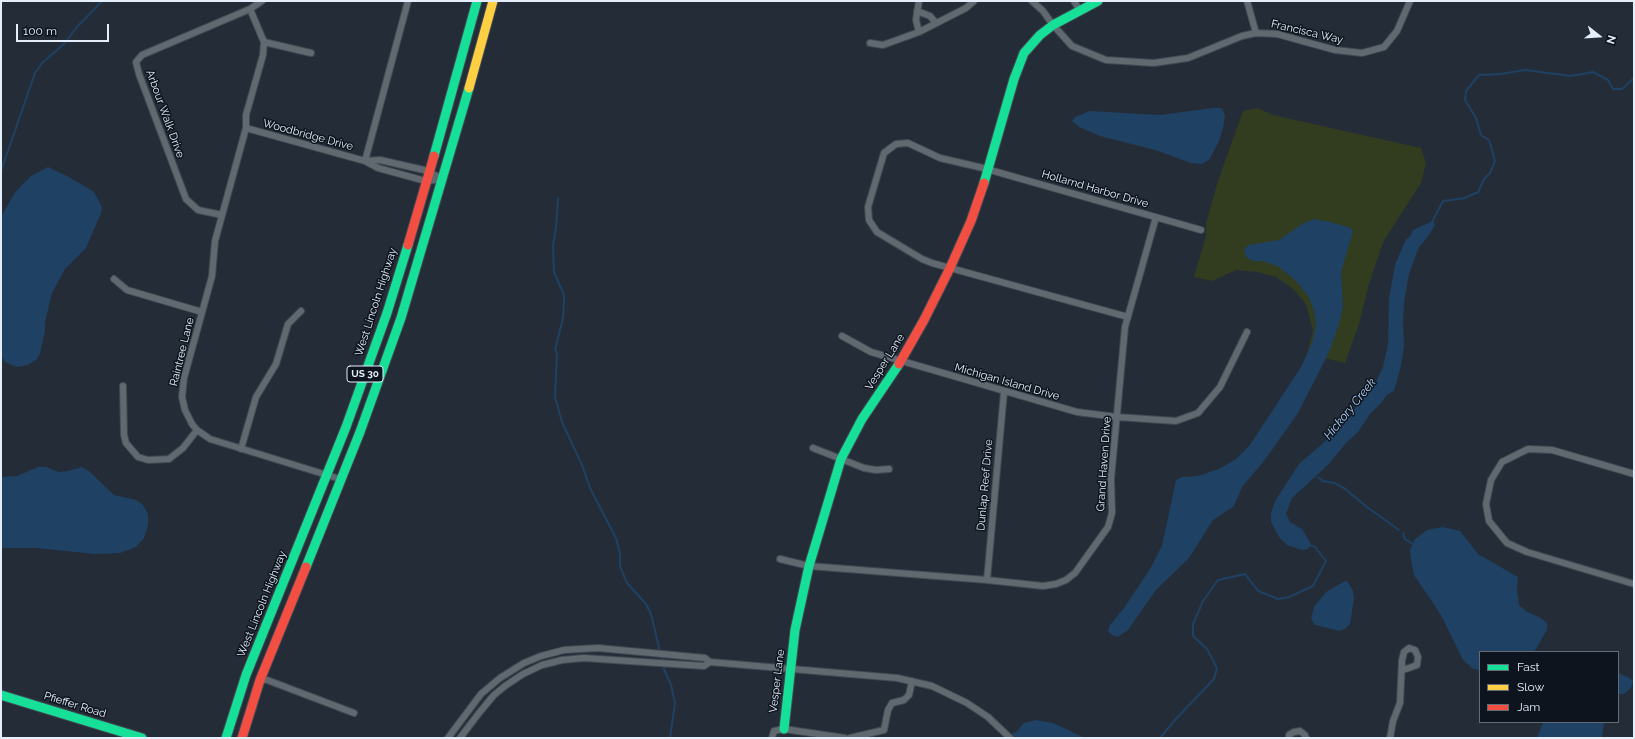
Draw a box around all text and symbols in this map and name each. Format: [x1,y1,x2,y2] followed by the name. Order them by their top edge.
[18,16,111,42] scale bar
[1579,16,1619,56] north arrow
[1270,17,1344,47] street label: Francisca Way
[23,24,57,38] text: 100 m
[1604,34,1618,46] text: N
[143,68,187,160] street label: Arbour Walk Drive
[261,117,355,153] street label: Woodbridge Drive
[1040,167,1150,211] street label: Hollarnd Harbor Drive
[352,246,400,358] street label: West Lincoln Highway
[167,316,197,388] street label: Raintree Lane
[863,331,907,393] street label: Vesper Lane
[953,361,1061,403] street label: Michigan Island Drive
[347,366,383,382] road number: US 30
[1321,375,1379,443] water label: Hickory Creek
[1094,416,1114,512] street label: Grand Haven Drive
[974,439,996,531] street label: Dunlap Reef Drive
[235,549,289,659] street label: West Lincoln Highway
[767,649,787,713] street label: Vesper Lane
[1479,651,1619,723] legend
[1517,660,1540,674] text: Fast
[1517,680,1544,694] text: Slow
[42,689,108,721] street label: Pfieffer Road
[1517,700,1540,714] text: Jam

